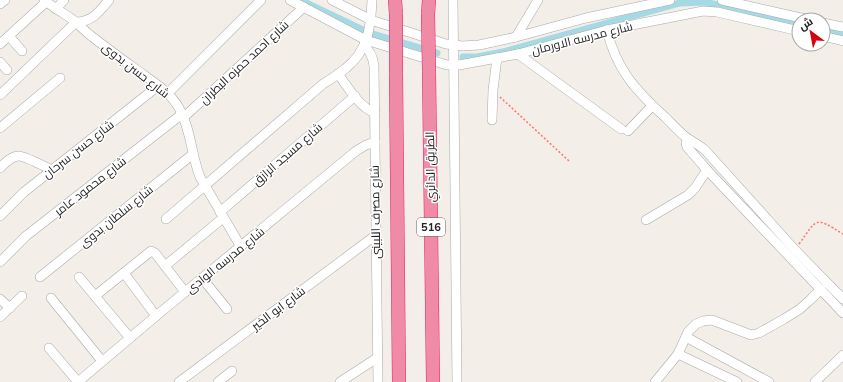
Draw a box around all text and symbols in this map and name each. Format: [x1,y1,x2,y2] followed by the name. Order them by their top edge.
[791,12,831,52] north arrow
[796,14,815,33] text: ش
[196,17,292,108] street label: شارع احمد حمزه البطران
[530,18,634,59] street label: شارع مدرسه الاورمان
[99,39,173,102] street label: شارع حسن بدوى
[39,117,117,182] street label: شارع حسن سرحان
[249,119,326,189] street label: شارع مسجد الرازق
[422,131,441,203] street label: الطريق الدائري
[50,153,130,220] street label: شارع محمود عامر
[367,165,384,259] street label: شارع مصرف اللبينى
[76,182,157,251] street label: شارع سلطان بدوى
[417,218,445,236] road number: 516
[183,224,268,297] street label: شارع مدرسه الوادى
[247,283,309,335] street label: شارع ابو الخير

